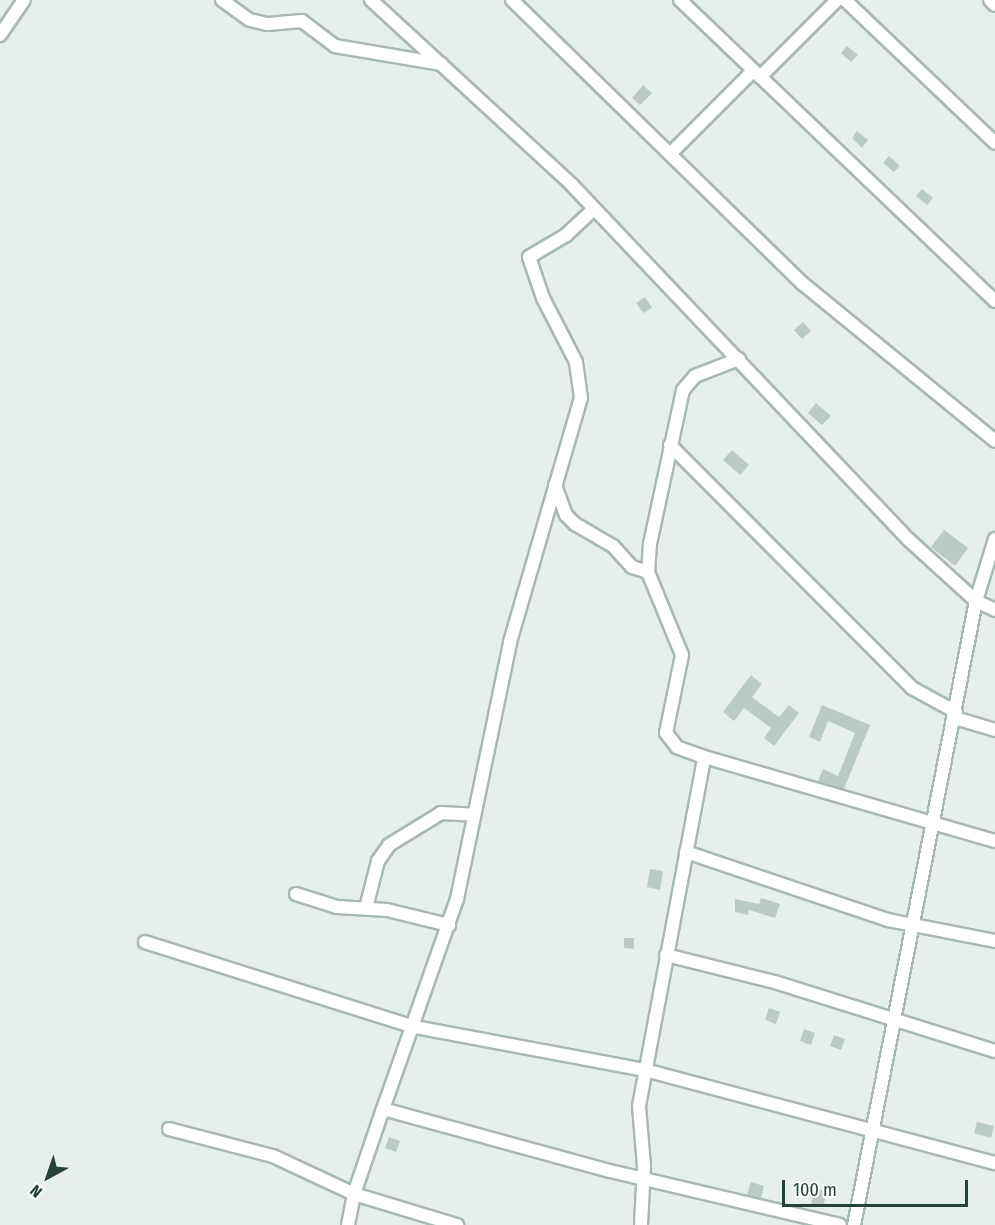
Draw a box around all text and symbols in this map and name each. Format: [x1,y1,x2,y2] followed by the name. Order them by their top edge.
[18,1147,78,1207] north arrow
[785,1168,971,1206] scale bar
[793,1179,837,1201] text: 100 m
[26,1181,46,1202] text: N

